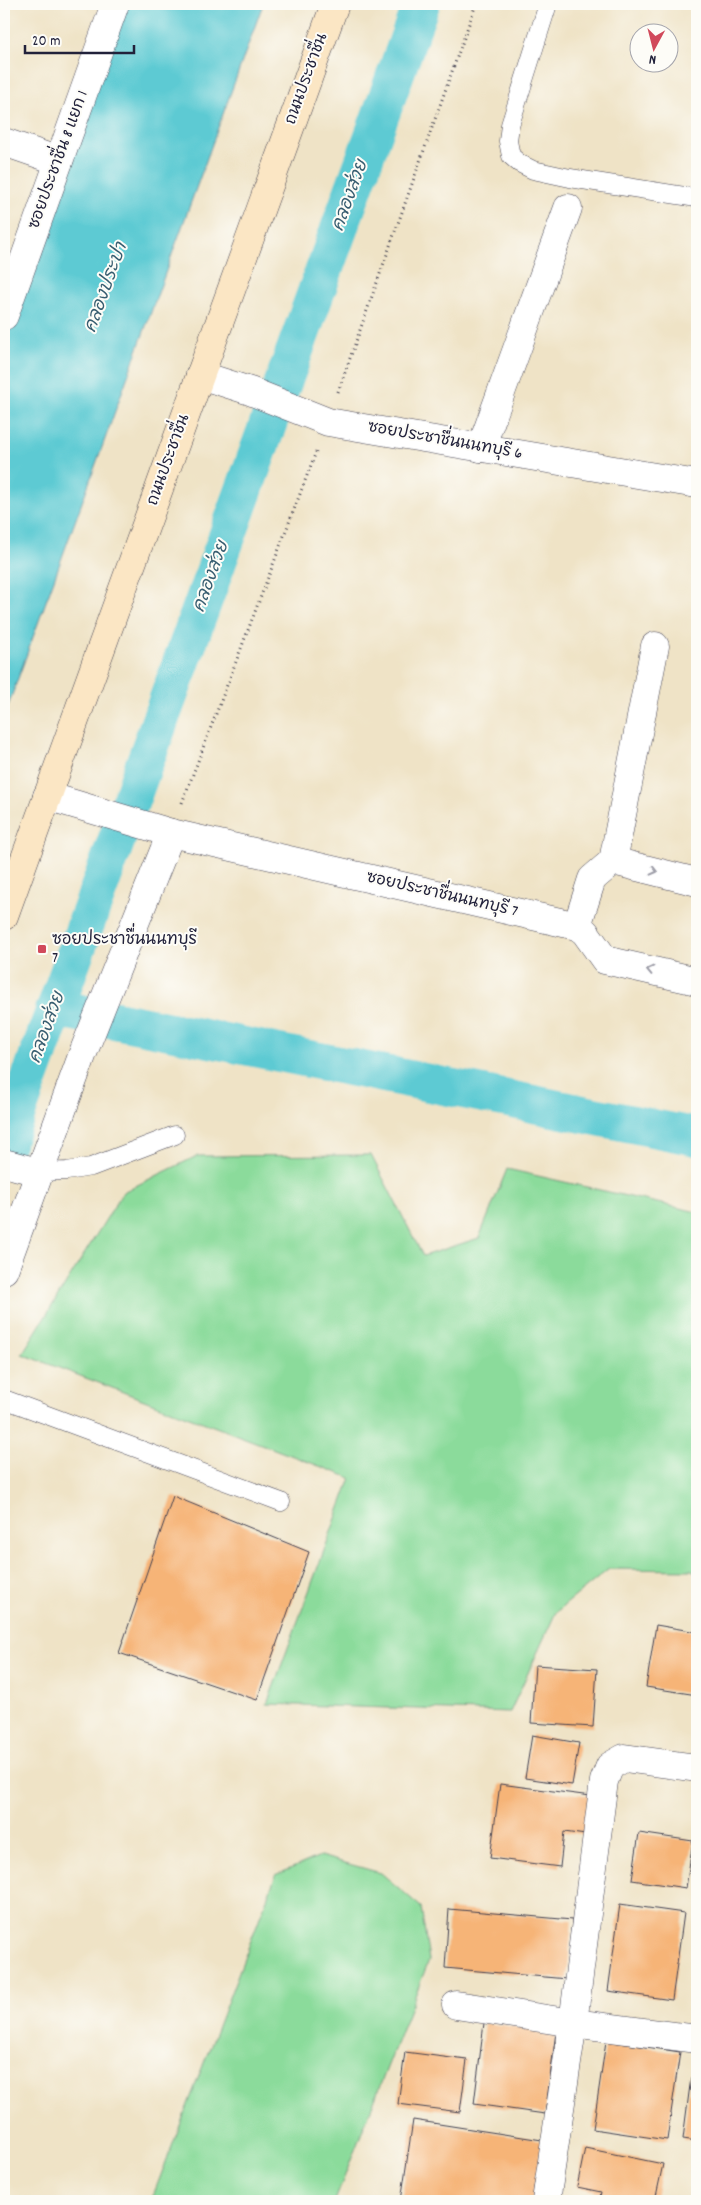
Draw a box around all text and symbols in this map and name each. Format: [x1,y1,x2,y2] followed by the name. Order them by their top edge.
[25,22,134,54] scale bar
[628,22,678,72] north arrow
[274,28,334,128] street label: ถนนประชาชื่น
[32,31,60,53] text: 20 m
[648,49,657,69] text: N
[18,86,95,232] street label: ซอยประชาชื่น 8 แยก 1
[325,155,376,235] water label: คลองส่วย
[79,239,135,336] water label: คลองประปา
[136,409,196,509] street label: ถนนประชาชื่น
[366,410,525,466] street label: ซอยประชาชื่นนนทบุรี 6
[186,536,237,616] water label: คลองส่วย
[364,861,521,924] street label: ซอยประชาชื่นนนทบุรี 7
[649,865,658,876] one-way arrow
[52,923,198,970] place label: ซอยประชาชื่นนนทบุรี 7
[36,943,48,955] marker: ซอยประชาชื่นนนทบุรี 7
[645,965,654,976] one-way arrow
[22,987,73,1067] water label: คลองส่วย

